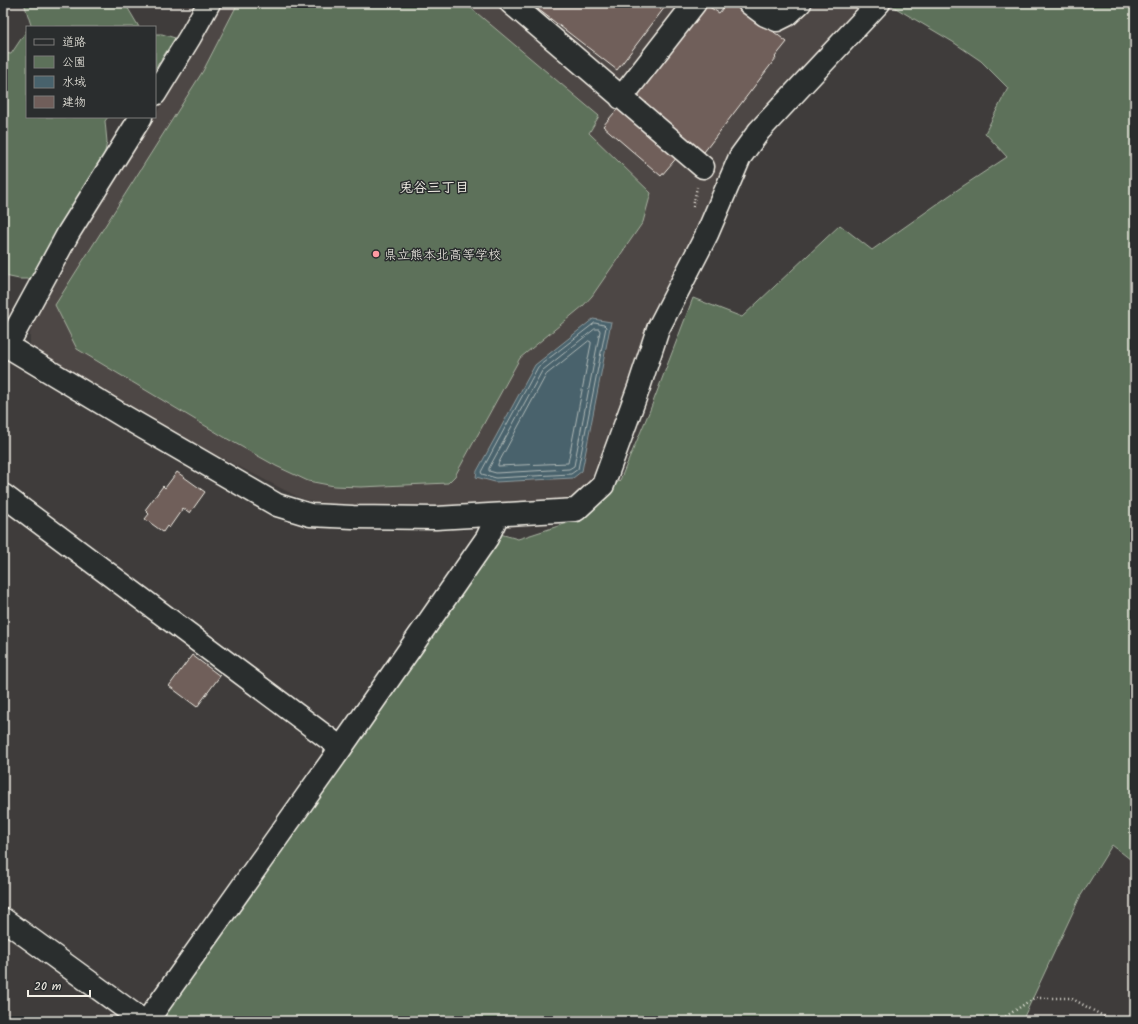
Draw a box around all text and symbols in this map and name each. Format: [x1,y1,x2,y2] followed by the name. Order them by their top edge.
[26,26,156,118] legend
[62,33,86,52] text: 道路
[62,53,86,72] text: 公園
[62,73,86,92] text: 水域
[62,93,86,112] text: 建物
[399,177,469,199] district label: 兎谷三丁目
[384,245,501,266] place label: 県立熊本北高等学校
[371,249,381,259] marker: 県立熊本北高等学校
[28,972,90,998] scale bar
[34,977,62,996] text: 20 m

